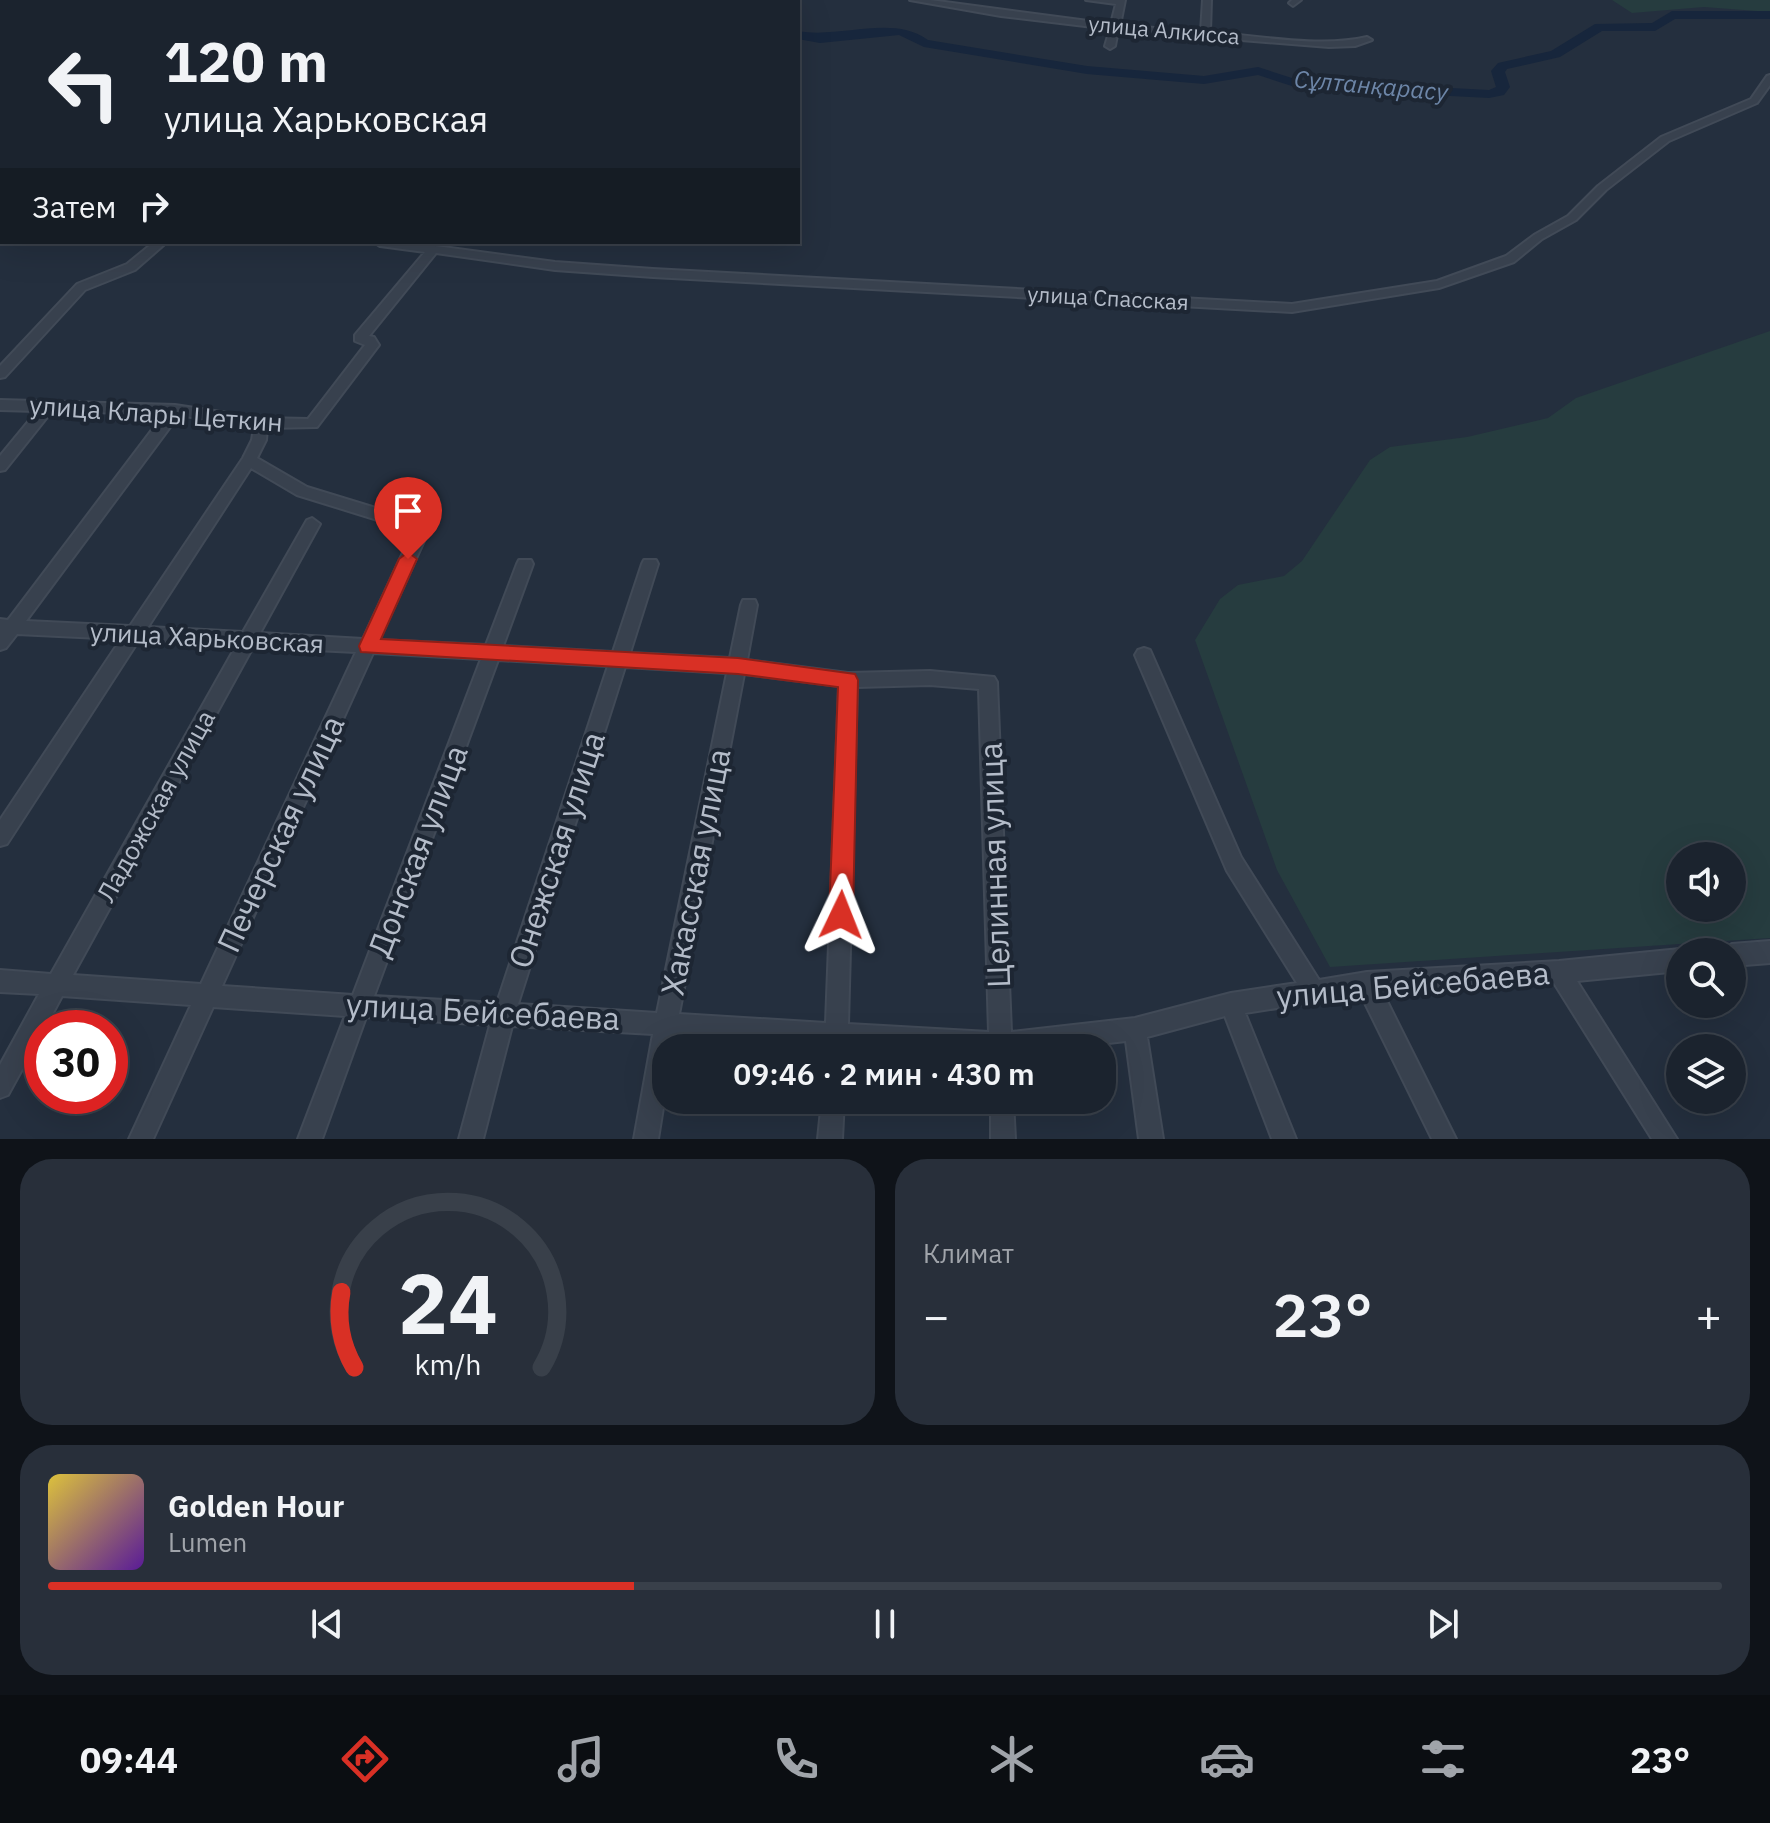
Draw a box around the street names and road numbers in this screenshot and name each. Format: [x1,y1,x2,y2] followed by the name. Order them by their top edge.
[1087,8,1241,51] street label: улица Алкисса
[1027,279,1189,316] street label: улица Спасская
[28,387,284,439] street label: улица Клары Цеткин
[89,614,325,660] street label: улица Харьковская
[88,703,222,908] street label: Ладожская улица
[207,708,353,959] street label: Печерская улица
[498,726,614,973] street label: Онежская улица
[357,739,477,963] street label: Донская улица
[969,742,1019,989] street label: Целинная улица
[651,745,740,999] street label: Хакасская улица
[1275,951,1551,1017] street label: улица Бейсебаева
[345,983,621,1039] street label: улица Бейсебаева

